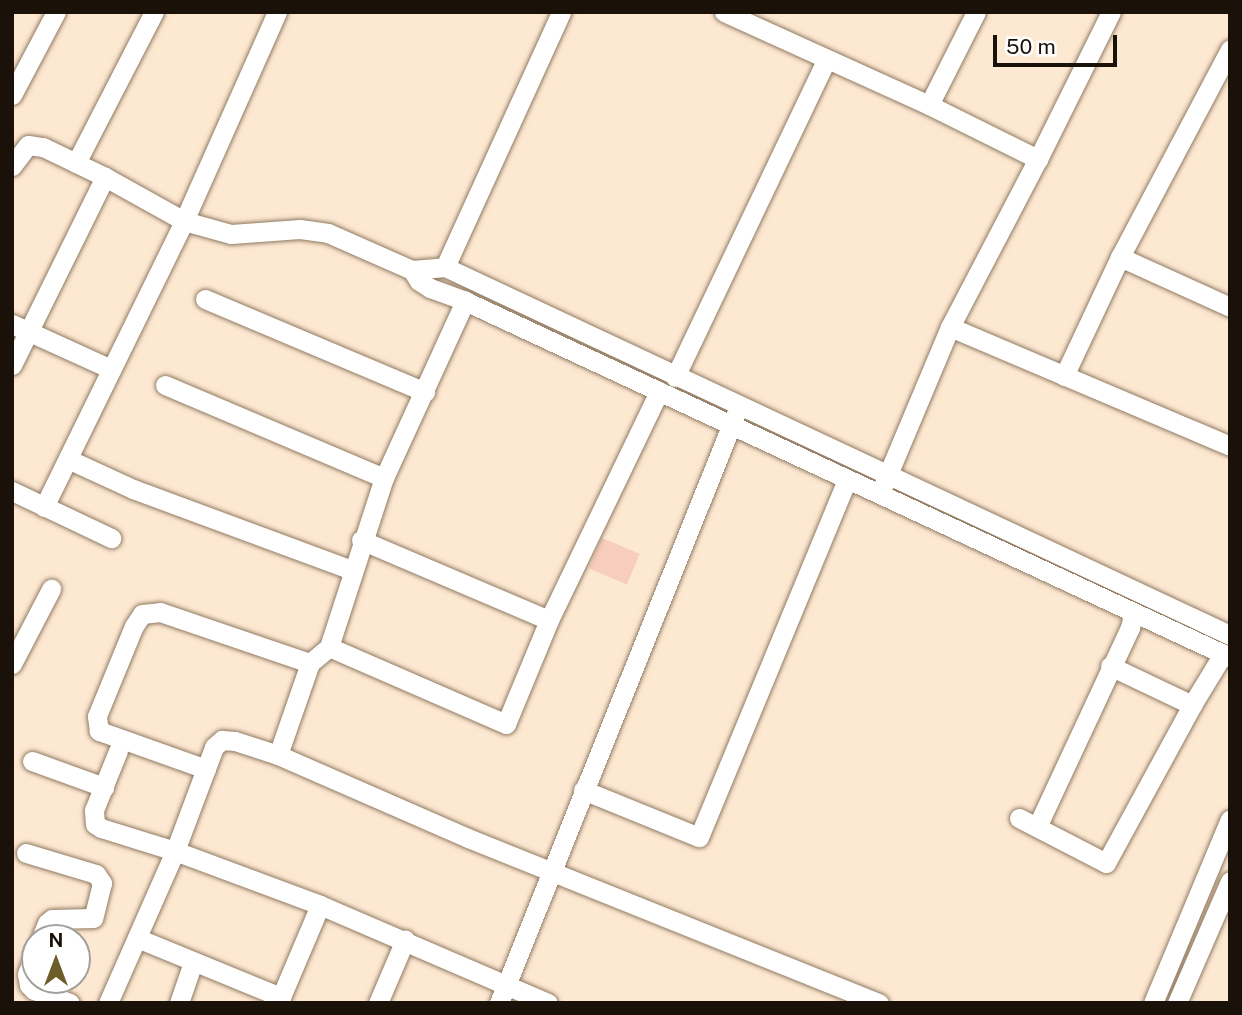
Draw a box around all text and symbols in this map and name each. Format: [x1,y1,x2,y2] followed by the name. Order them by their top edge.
[997,21,1121,65] scale bar
[1006,34,1056,59] text: 50 m
[21,924,91,994] north arrow
[49,929,63,951] text: N

